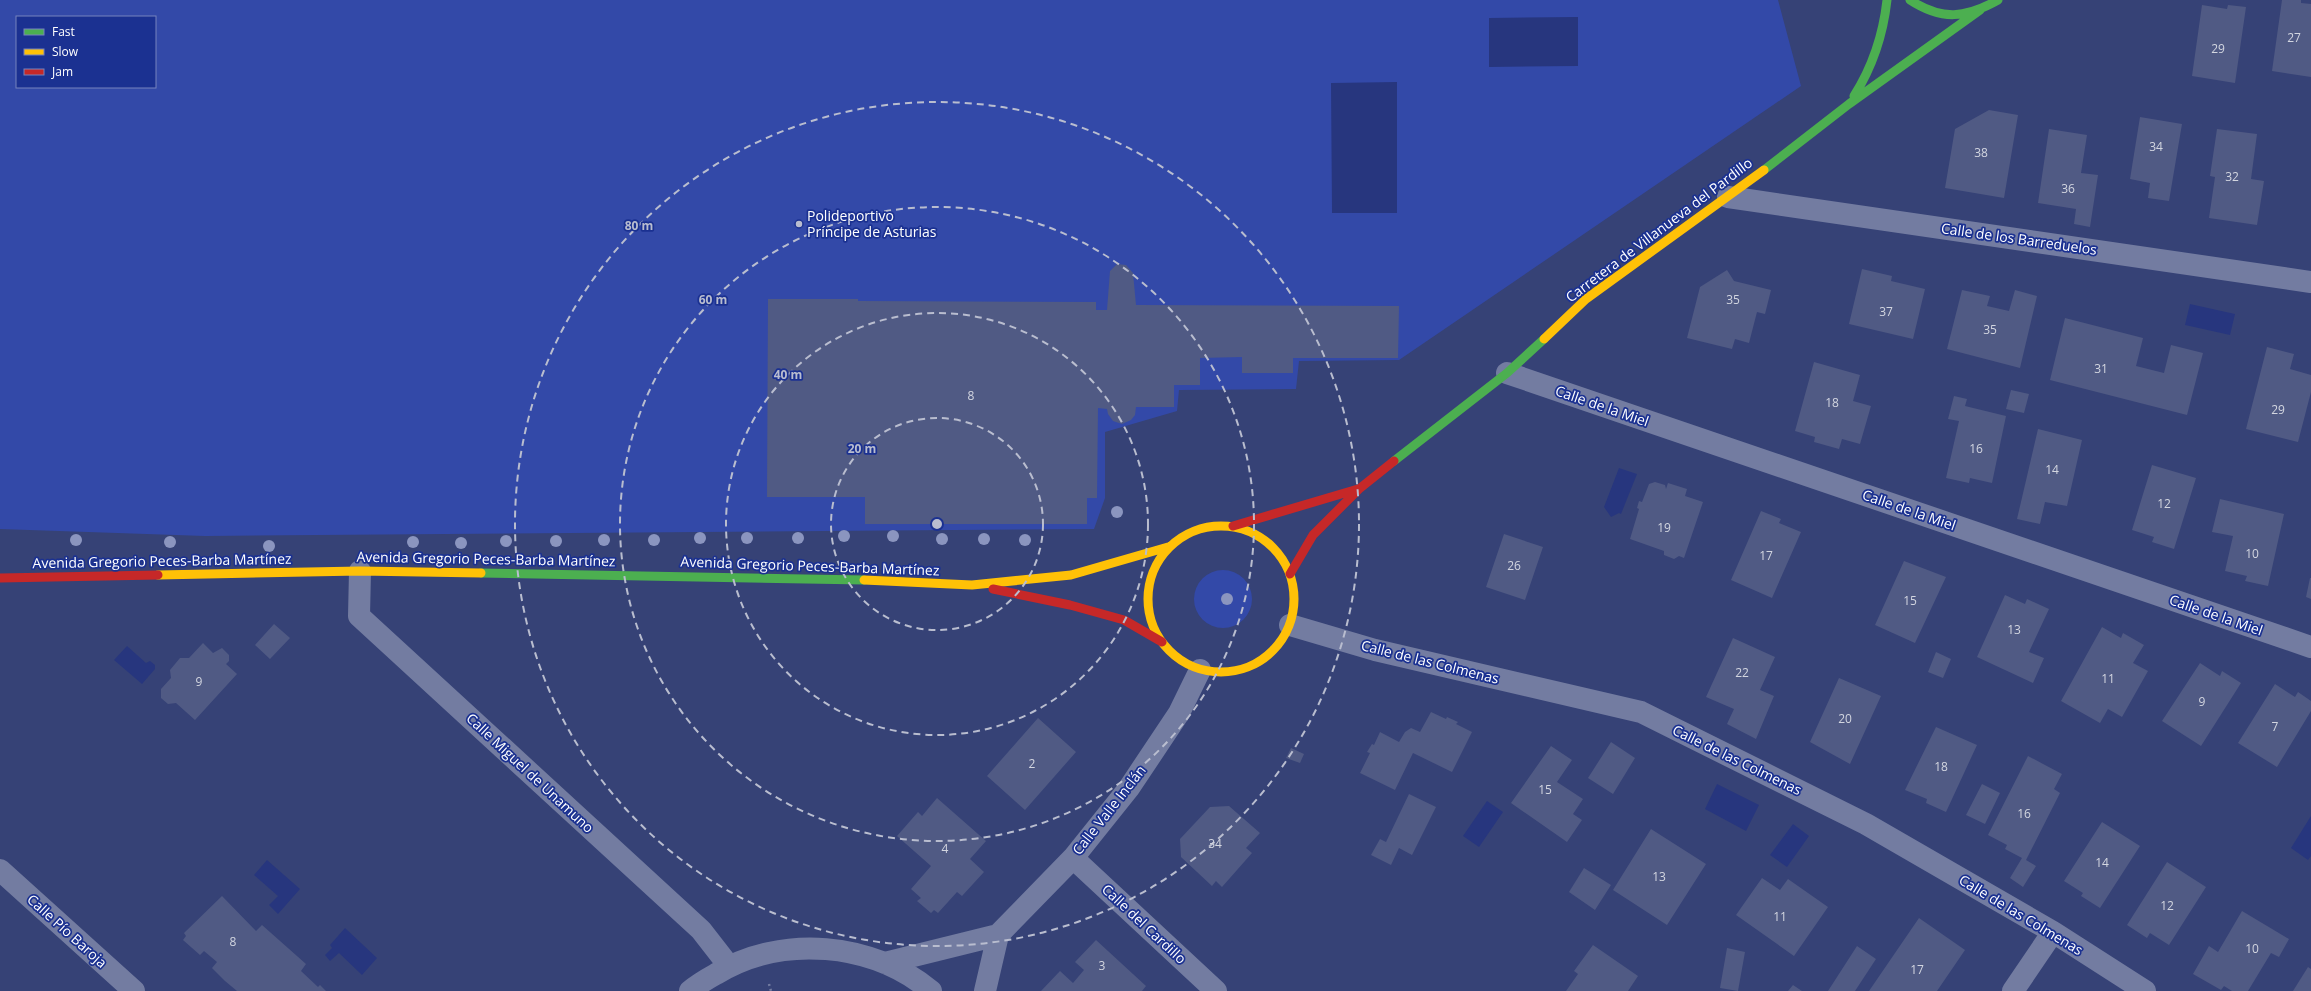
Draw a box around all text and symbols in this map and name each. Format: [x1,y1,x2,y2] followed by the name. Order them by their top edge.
[16,16,156,88] legend
[52,23,75,40] text: Fast
[2287,29,2301,46] house number: 27
[2211,40,2225,57] house number: 29
[52,43,79,60] text: Slow
[51,63,73,80] text: Jam
[2149,138,2163,155] house number: 34
[1974,144,1988,161] house number: 38
[1561,153,1756,306] street label: Carretera de Villanueva del Pardillo
[2225,168,2239,185] house number: 32
[2061,180,2075,197] house number: 36
[807,206,937,241] place label: Polideportivo Príncipe de Asturias
[625,217,653,234] text: 80 m
[1940,218,2099,259] street label: Calle de los Barreduelos
[794,219,804,229] marker: Polideportivo Príncipe de Asturias
[699,291,727,308] text: 60 m
[1726,291,1740,308] house number: 35
[1879,303,1893,320] house number: 37
[1983,321,1997,338] house number: 35
[2094,360,2108,377] house number: 31
[774,366,802,383] text: 40 m
[1553,381,1651,430] street label: Calle de la Miel
[968,387,975,404] house number: 8
[1825,394,1839,411] house number: 18
[2271,401,2285,418] house number: 29
[848,440,876,457] text: 20 m
[1969,440,1983,457] house number: 16
[2045,461,2059,478] house number: 14
[1860,485,1958,534] street label: Calle de la Miel
[2157,495,2171,512] house number: 12
[930,517,944,531] centre of rings
[1657,519,1671,536] house number: 19
[2245,545,2259,562] house number: 10
[356,547,616,570] street label: Avenida Gregorio Peces-Barba Martínez
[1759,547,1773,564] house number: 17
[32,549,292,572] street label: Avenida Gregorio Peces-Barba Martínez
[680,551,940,580] street label: Avenida Gregorio Peces-Barba Martínez
[1507,557,1521,574] house number: 26
[2167,590,2265,639] street label: Calle de la Miel
[1903,592,1917,609] house number: 15
[2007,621,2021,638] house number: 13
[1359,635,1501,688] street label: Calle de las Colmenas
[1735,664,1749,681] house number: 22
[2101,670,2115,687] house number: 11
[196,673,203,690] house number: 9
[2199,693,2206,710] house number: 9
[463,708,598,837] street label: Calle Miguel de Unamuno
[1838,710,1852,727] house number: 20
[2272,718,2279,735] house number: 7
[1669,720,1805,799] street label: Calle de las Colmenas
[1029,755,1036,772] house number: 2
[1934,758,1948,775] house number: 18
[1068,761,1150,858] street label: Calle Valle Inclán
[1538,781,1552,798] house number: 15
[2017,805,2031,822] house number: 16
[1208,835,1222,852] house number: 34
[942,840,949,857] house number: 4
[2095,854,2109,871] house number: 14
[1652,868,1666,885] house number: 13
[1956,870,2087,959] street label: Calle de las Colmenas
[1098,880,1191,968] street label: Calle del Cardillo
[23,890,111,972] street label: Calle Pío Baroja
[2160,897,2174,914] house number: 12
[1773,908,1787,925] house number: 11
[230,933,237,950] house number: 8
[2245,940,2259,957] house number: 10
[1099,957,1106,974] house number: 3
[1910,961,1924,978] house number: 17

